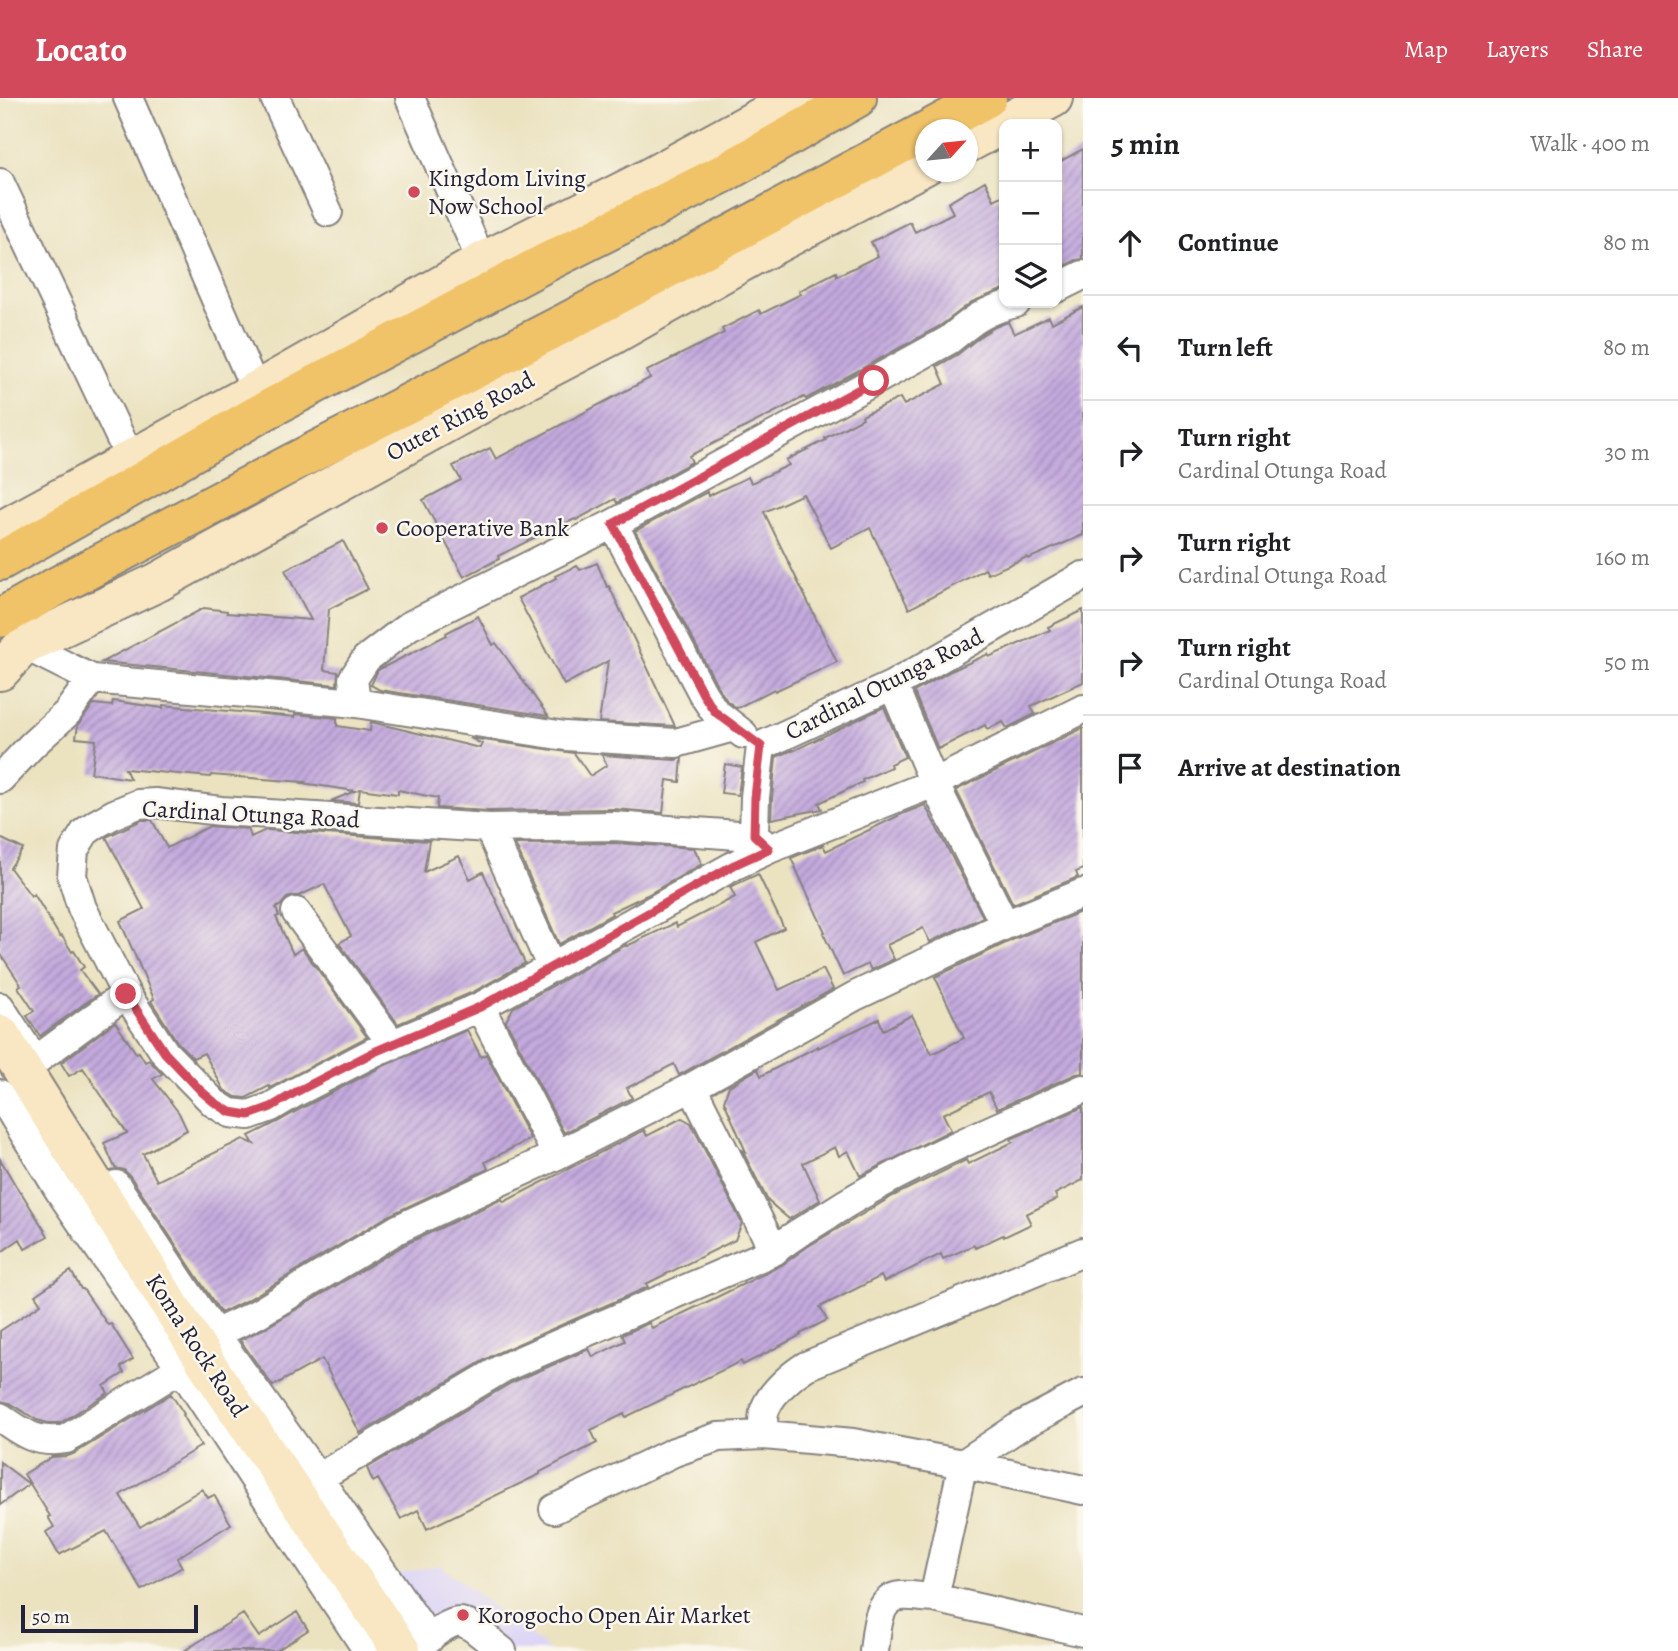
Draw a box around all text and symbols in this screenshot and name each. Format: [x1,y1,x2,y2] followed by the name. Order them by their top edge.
[35,27,127,72] text: Locato
[1404,33,1448,65] text: Map
[1486,33,1549,65] text: Layers
[1587,33,1643,65] text: Share
[915,119,978,182] north arrow
[999,119,1062,308] map controls
[999,119,1062,182] button: +
[1111,124,1180,164] text: 5 min
[1530,128,1650,159] text: Walk · 400 m
[428,162,586,222] place label: Kingdom Living Now School
[999,182,1062,245] button: −
[406,184,422,200] marker: Kingdom Living Now School
[1111,224,1149,262] icon: ahead
[1178,225,1279,260] text: Continue
[1603,227,1650,258] text: 80 m
[999,245,1062,308] button: layers
[1111,329,1149,367] icon: left
[1178,330,1273,365] text: Turn left
[1603,332,1650,363] text: 80 m
[380,363,540,468] street label: Outer Ring Road
[858,365,889,396] route start
[1178,420,1291,455] text: Turn right
[1111,434,1149,472] icon: right
[1604,437,1650,468] text: 30 m
[1178,455,1387,486] text: Cardinal Otunga Road
[396,512,569,544] place label: Cooperative Bank
[374,520,390,536] marker: Cooperative Bank
[1178,525,1291,560] text: Turn right
[1111,539,1149,577] icon: right
[1596,542,1650,573] text: 160 m
[1178,560,1387,591] text: Cardinal Otunga Road
[780,620,988,748] street label: Cardinal Otunga Road
[1178,630,1291,665] text: Turn right
[1111,644,1149,682] icon: right
[1604,647,1650,678] text: 50 m
[1178,665,1387,696] text: Cardinal Otunga Road
[1111,749,1149,787] icon: arrive
[1178,750,1401,785] text: Arrive at destination
[141,792,361,836] street label: Cardinal Otunga Road
[110,978,141,1009] route end
[139,1267,255,1423] street label: Koma Rock Road
[477,1599,751,1631] place label: Korogocho Open Air Market
[21,1602,198,1634] scale bar
[32,1604,70,1630] text: 50 m
[455,1607,471,1623] marker: Korogocho Open Air Market

